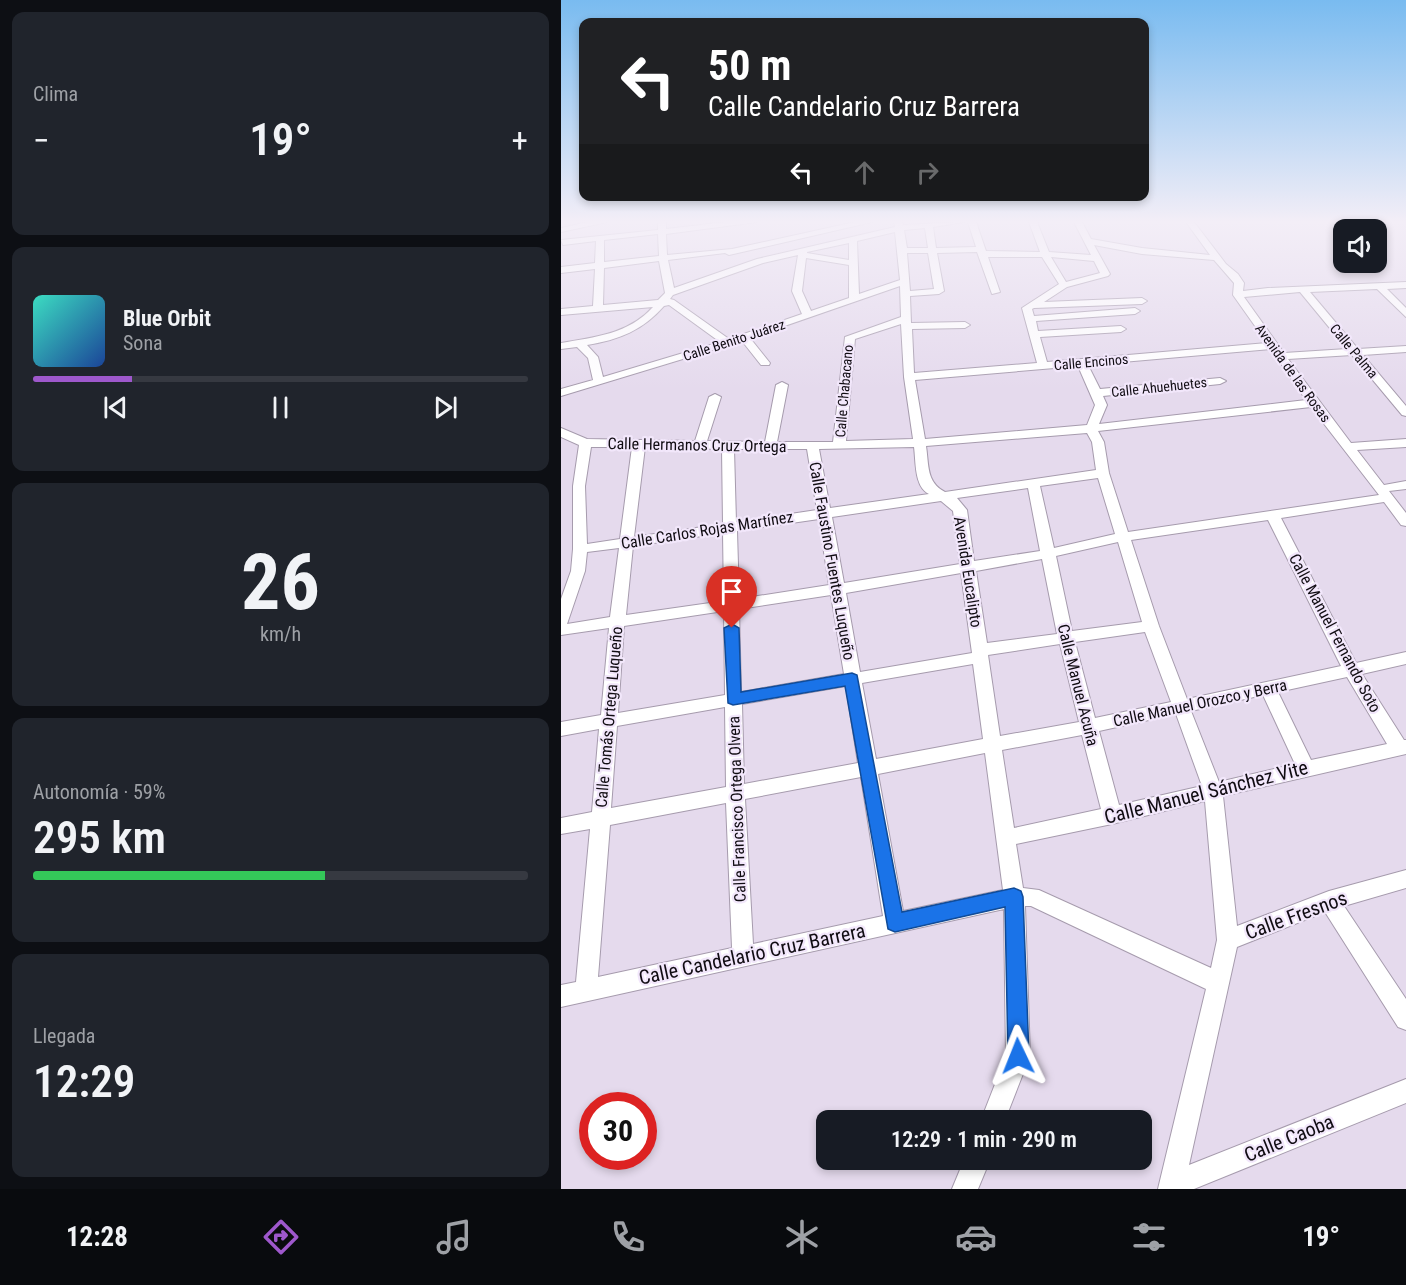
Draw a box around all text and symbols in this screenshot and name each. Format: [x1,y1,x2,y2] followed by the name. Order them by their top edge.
[708,41,791,90] text: 50 m
[609,42,687,120] icon: left
[33,82,78,106] text: Clima
[708,91,1020,123] text: Calle Candelario Cruz Barrera
[249,113,312,166] text: 19°
[33,121,50,160] text: −
[512,121,528,160] text: +
[785,156,818,189] icon: left
[848,156,881,189] icon: ahead
[911,156,944,189] icon: right
[1333,219,1387,273] map controls
[1333,219,1387,273] button: sound
[123,306,211,331] text: Blue Orbit
[681,316,787,364] street label: Calle Benito Juárez
[1252,321,1334,425] street label: Avenida de las Rosas
[1327,321,1381,381] street label: Calle Palma
[123,331,163,355] text: Sona
[832,344,856,438] street label: Calle Chabacano
[1053,351,1129,373] street label: Calle Encinos
[1110,374,1208,400] street label: Calle Ahuehuetes
[99,391,132,424] icon: previous
[264,391,297,424] icon: pause
[429,391,462,424] icon: next
[607,434,787,456] street label: Calle Hermanos Cruz Ortega
[805,460,859,662] street label: Calle Faustino Fuentes Luqueño
[620,507,794,553] street label: Calle Carlos Rojas Martínez
[950,515,986,629] street label: Avenida Eucalipto
[241,537,320,628] text: 26
[1285,550,1385,716] street label: Calle Manuel Fernando Soto
[706,566,757,628] pin
[715,575,748,608] icon: arrive
[260,622,301,646] text: km/h
[1054,622,1102,748] street label: Calle Manuel Acuña
[592,626,626,808] street label: Calle Tomás Ortega Luqueño
[1111,675,1289,731] street label: Calle Manuel Orozco y Berra
[724,716,750,902] street label: Calle Francisco Ortega Olvera
[1102,755,1310,829] street label: Calle Manuel Sánchez Vite
[33,780,165,804] text: Autonomía · 59%
[33,811,166,864] text: 295 km
[1242,885,1350,945] street label: Calle Fresnos
[636,918,868,990] street label: Calle Candelario Cruz Barrera
[33,1024,95,1048] text: Llegada
[986,1024,1050,1088] position arrow
[33,1055,135,1108] text: 12:29
[579,1092,657,1170] speed limit sign: 30
[1241,1109,1337,1167] street label: Calle Caoba
[891,1127,1077,1152] text: 12:29 · 1 min · 290 m
[260,1216,302,1258] icon: directions
[433,1216,475,1258] icon: music
[607,1216,649,1258] icon: phone
[781,1216,823,1258] icon: climate
[955,1216,997,1258] icon: car
[1128,1216,1170,1258] icon: filters
[66,1221,128,1253] text: 12:28
[1302,1221,1340,1253] text: 19°

